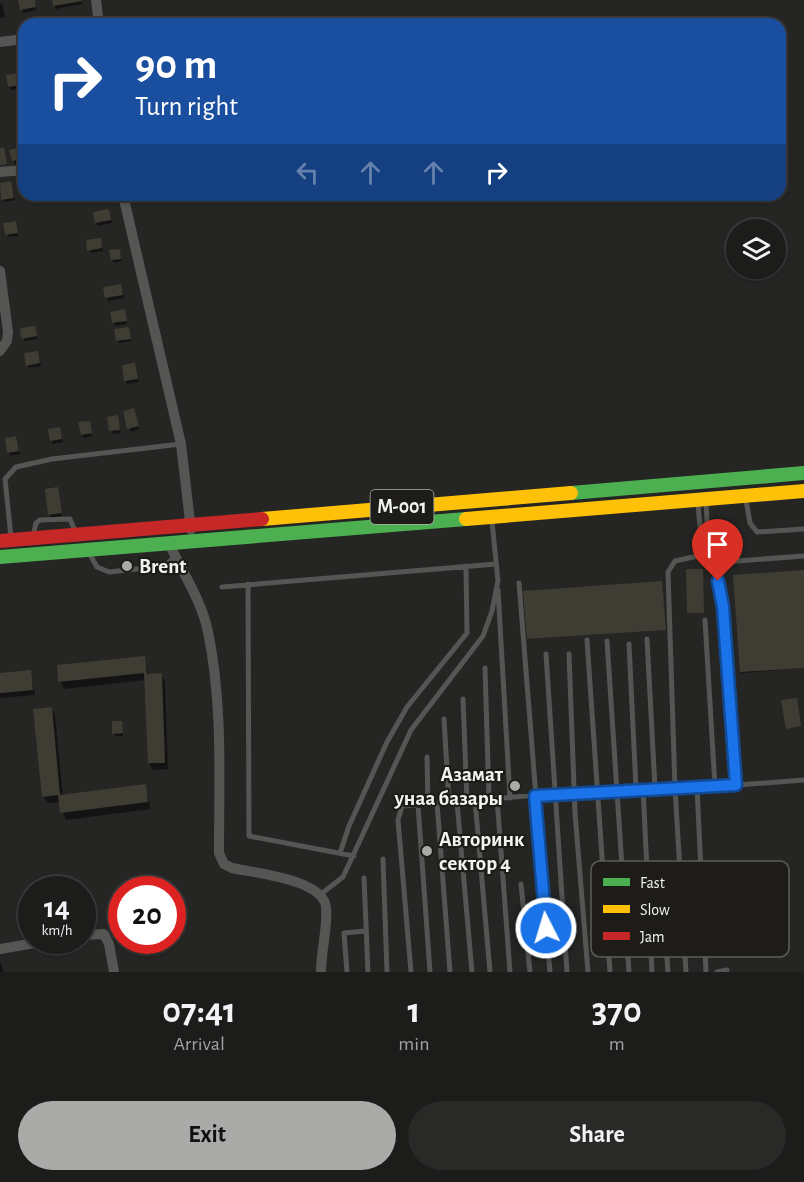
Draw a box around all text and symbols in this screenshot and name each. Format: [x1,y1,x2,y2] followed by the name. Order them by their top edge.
[36,42,114,120] icon: right
[135,44,217,86] text: 90 m
[135,93,238,120] text: Turn right
[291,156,324,189] icon: left
[354,156,387,189] icon: ahead
[417,156,450,189] icon: ahead
[480,156,513,189] icon: right
[726,219,786,279] map controls
[726,219,786,279] button: layers
[370,490,434,524] road number: M-001
[692,519,743,581] pin
[701,528,734,561] icon: arrive
[139,556,186,577] place label: Brent
[120,559,134,573] marker: Brent
[393,764,504,809] place label: Азамат унаа базары
[508,779,522,793] marker: Азамат унаа базары
[439,829,525,874] place label: Авторинк сектор 4
[420,844,434,858] marker: Авторинк сектор 4
[591,861,789,957] legend
[640,875,665,891] text: Fast
[108,876,186,954] speed limit sign: 20
[44,893,70,923] text: 14
[514,896,578,960] position arrow
[640,902,670,918] text: Slow
[42,923,72,938] text: km/h
[640,929,665,945] text: Jam
[162,993,236,1029] text: 07:41
[407,993,420,1029] text: 1
[592,993,642,1029] text: 370
[173,1034,225,1054] text: Arrival
[398,1034,429,1054] text: min
[609,1034,625,1054] text: m
[18,1101,396,1170] button: Exit
[408,1101,786,1170] button: Share

